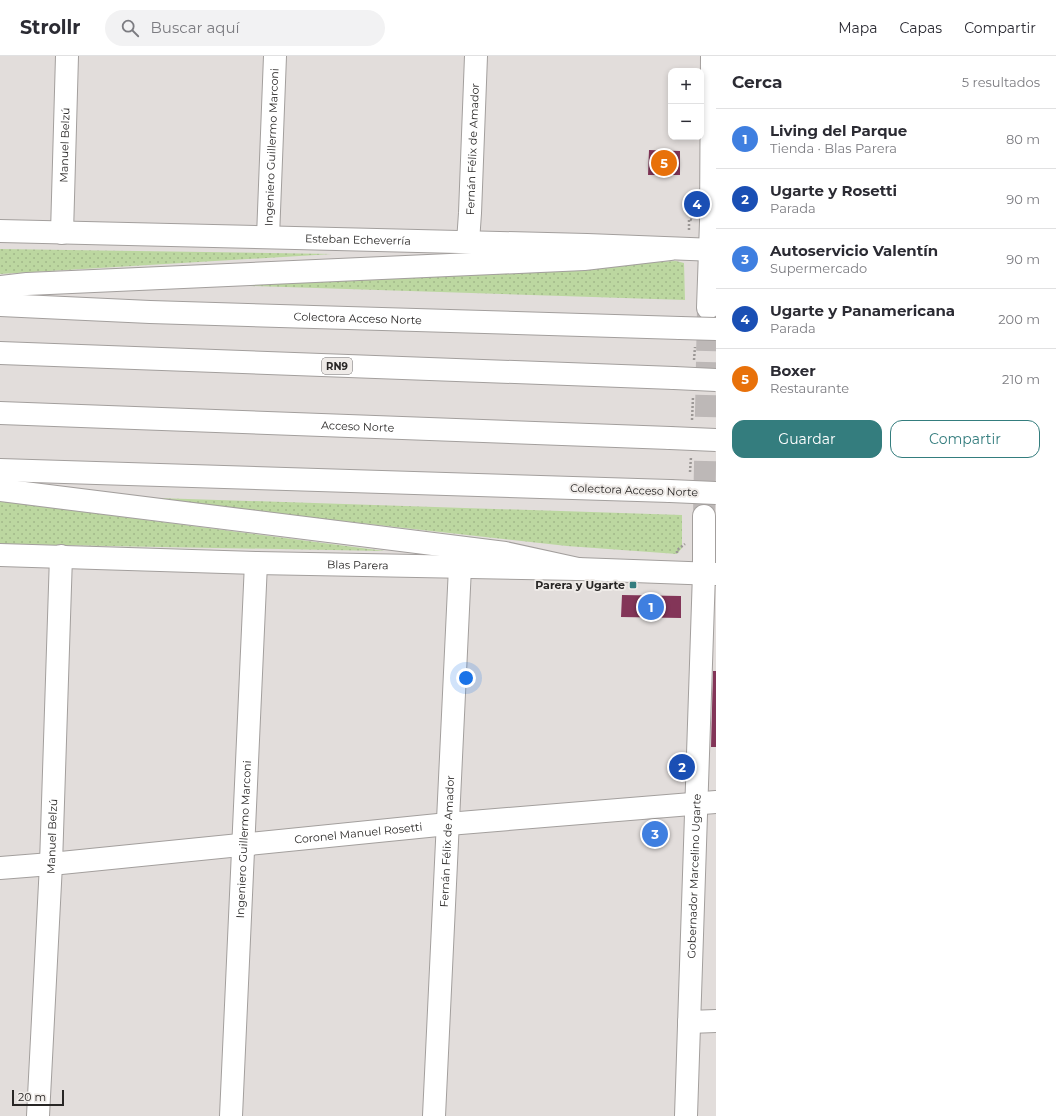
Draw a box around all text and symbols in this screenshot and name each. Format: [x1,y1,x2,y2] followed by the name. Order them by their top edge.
[105,10,385,46] search box
[20,16,81,39] text: Strollr
[119,17,141,39] icon: search
[151,18,240,37] text: Buscar aquí
[838,19,878,37] text: Mapa
[900,19,942,37] text: Capas
[964,19,1036,37] text: Compartir
[261,68,282,226] street label: Ingeniero Guillermo Marconi
[668,68,704,140] map controls
[668,68,704,104] button: +
[732,72,782,92] text: Cerca
[962,74,1040,90] text: 5 resultados
[463,83,482,215] street label: Fernán Félix de Amador
[668,104,704,140] button: −
[56,107,73,183] street label: Manuel Belzú
[770,121,907,140] text: Living del Parque
[742,131,748,147] text: 1
[1006,131,1040,147] text: 80 m
[770,140,897,156] text: Tienda · Blas Parera
[651,148,677,178] pin: 5
[770,181,897,200] text: Ugarte y Rosetti
[684,189,710,219] pin: 4
[741,191,749,207] text: 2
[1006,191,1040,207] text: 90 m
[770,200,816,216] text: Parada
[305,231,411,248] street label: Esteban Echeverría
[770,241,938,260] text: Autoservicio Valentín
[741,251,749,267] text: 3
[1006,251,1040,267] text: 90 m
[770,260,867,276] text: Supermercado
[770,301,955,320] text: Ugarte y Panamericana
[293,309,422,327] street label: Colectora Acceso Norte
[741,311,749,327] text: 4
[998,311,1040,327] text: 200 m
[770,320,816,336] text: Parada
[322,358,352,374] road number: RN9
[770,361,816,380] text: Boxer
[741,371,749,387] text: 5
[1002,371,1040,387] text: 210 m
[770,380,849,396] text: Restaurante
[321,418,395,435] street label: Acceso Norte
[732,420,882,458] button: Guardar
[890,420,1040,458] button: Compartir
[570,481,699,499] street label: Colectora Acceso Norte
[327,557,389,572] street label: Blas Parera
[535,578,625,592] place label: Parera y Ugarte
[628,580,638,590] marker: Parera y Ugarte
[638,592,664,622] pin: 1
[456,668,476,688] your location
[669,752,695,782] pin: 2
[233,760,254,919] street label: Ingeniero Guillermo Marconi
[437,775,457,908] street label: Fernán Félix de Amador
[684,793,704,959] street label: Gobernador Marcelino Ugarte
[43,798,60,874] street label: Manuel Belzú
[642,819,668,849] pin: 3
[294,820,423,846] street label: Coronel Manuel Rosetti
[12,1088,64,1107] scale bar
[18,1090,46,1104] text: 20 m

